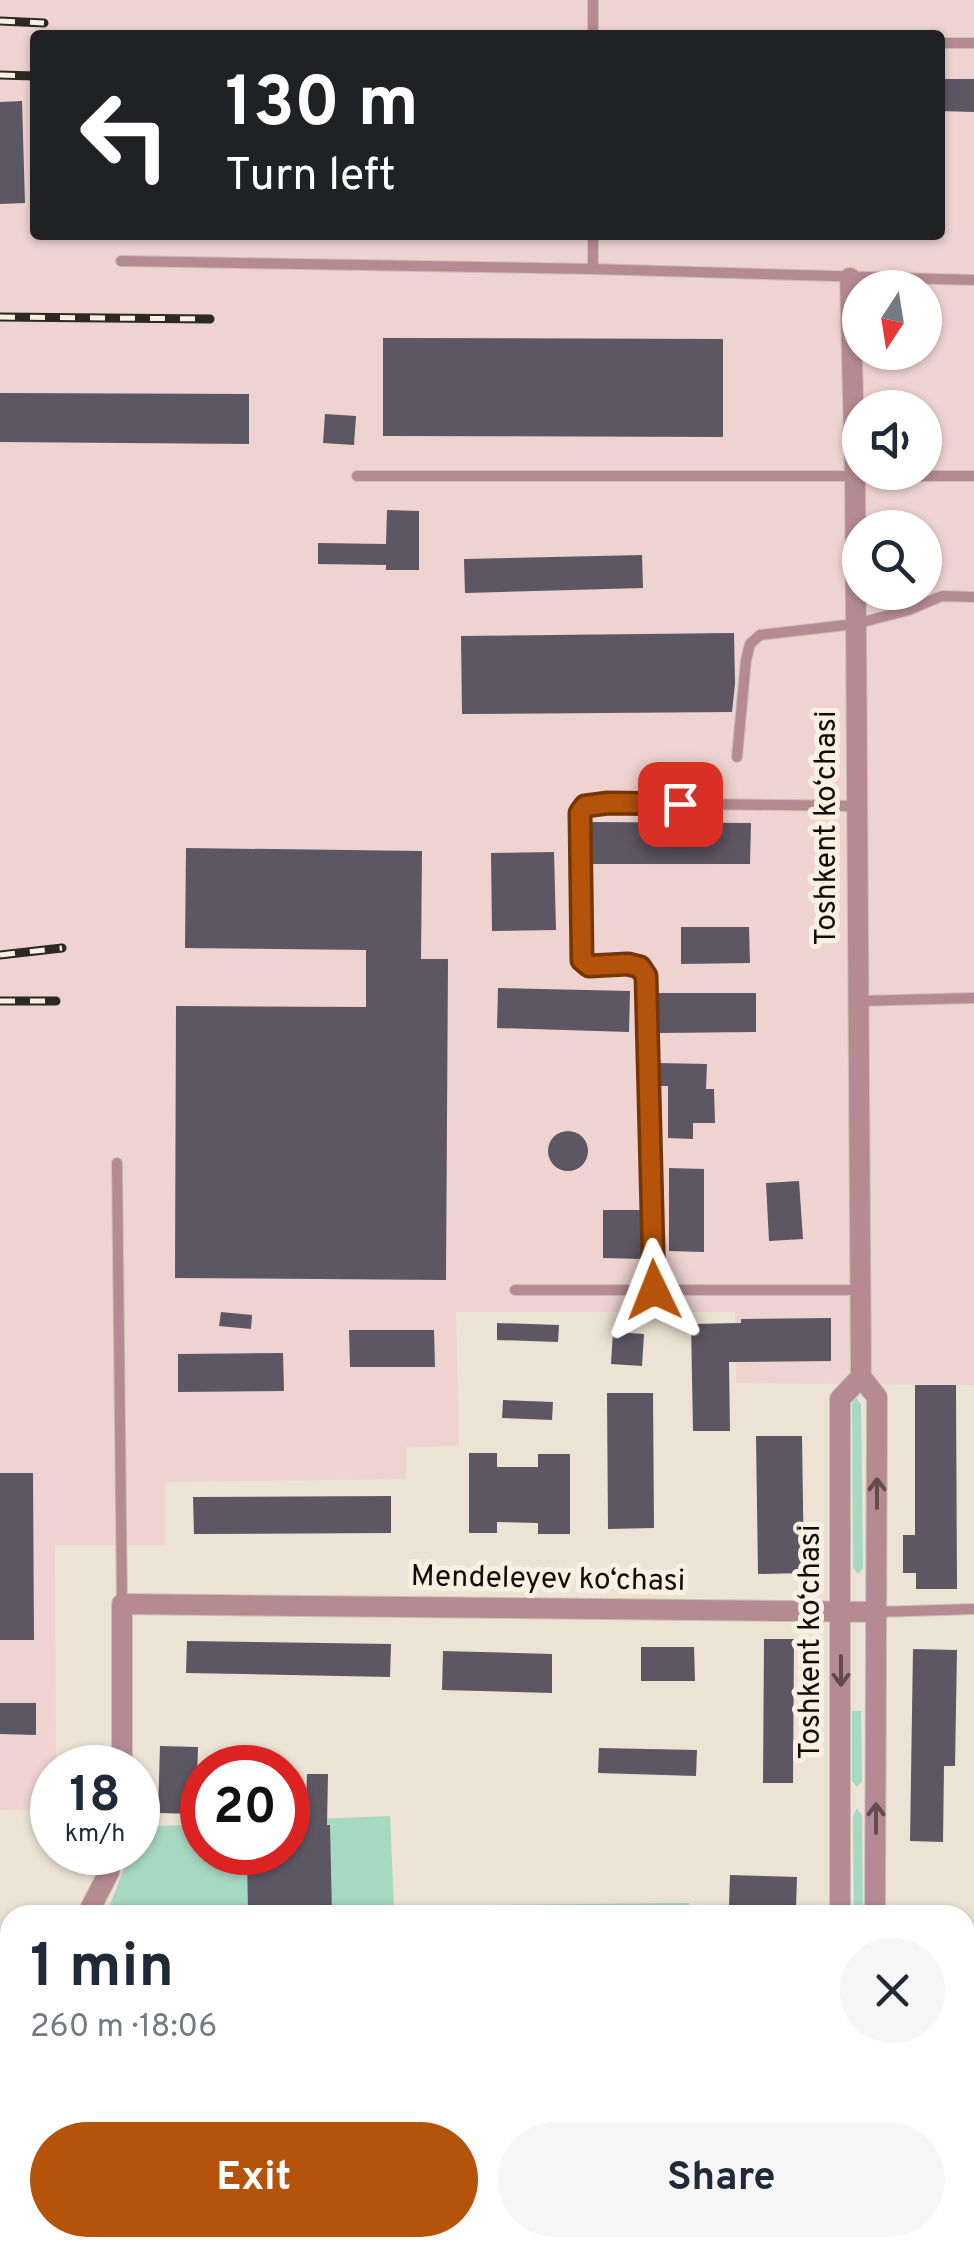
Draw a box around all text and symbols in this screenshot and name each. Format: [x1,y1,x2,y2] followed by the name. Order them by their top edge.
[225,62,419,151] text: 130 m
[60,70,190,200] icon: left
[225,149,396,206] text: Turn left
[842,270,942,370] north arrow
[842,270,942,610] map controls
[842,390,942,490] button: sound
[842,510,942,610] button: search
[809,710,846,946] street label: Toshkent ko‘chasi
[638,762,723,847] pin
[653,777,708,832] icon: arrive
[602,1238,706,1342] position arrow
[868,1477,886,1510] one-way arrow
[793,1524,830,1760] street label: Toshkent ko‘chasi
[410,1559,686,1601] street label: Mendeleyev ko‘chasi
[832,1654,850,1687] one-way arrow
[180,1745,310,1875] speed limit sign: 20
[69,1766,121,1829] text: 18
[866,1802,886,1834] one-way arrow
[65,1819,125,1851] text: km/h
[30,1932,174,2008] text: 1 min
[840,1938,945,2043] button: close
[30,2008,217,2048] text: 260 m · 18:06
[30,2122,478,2237] button: Exit
[498,2122,945,2237] button: Share

